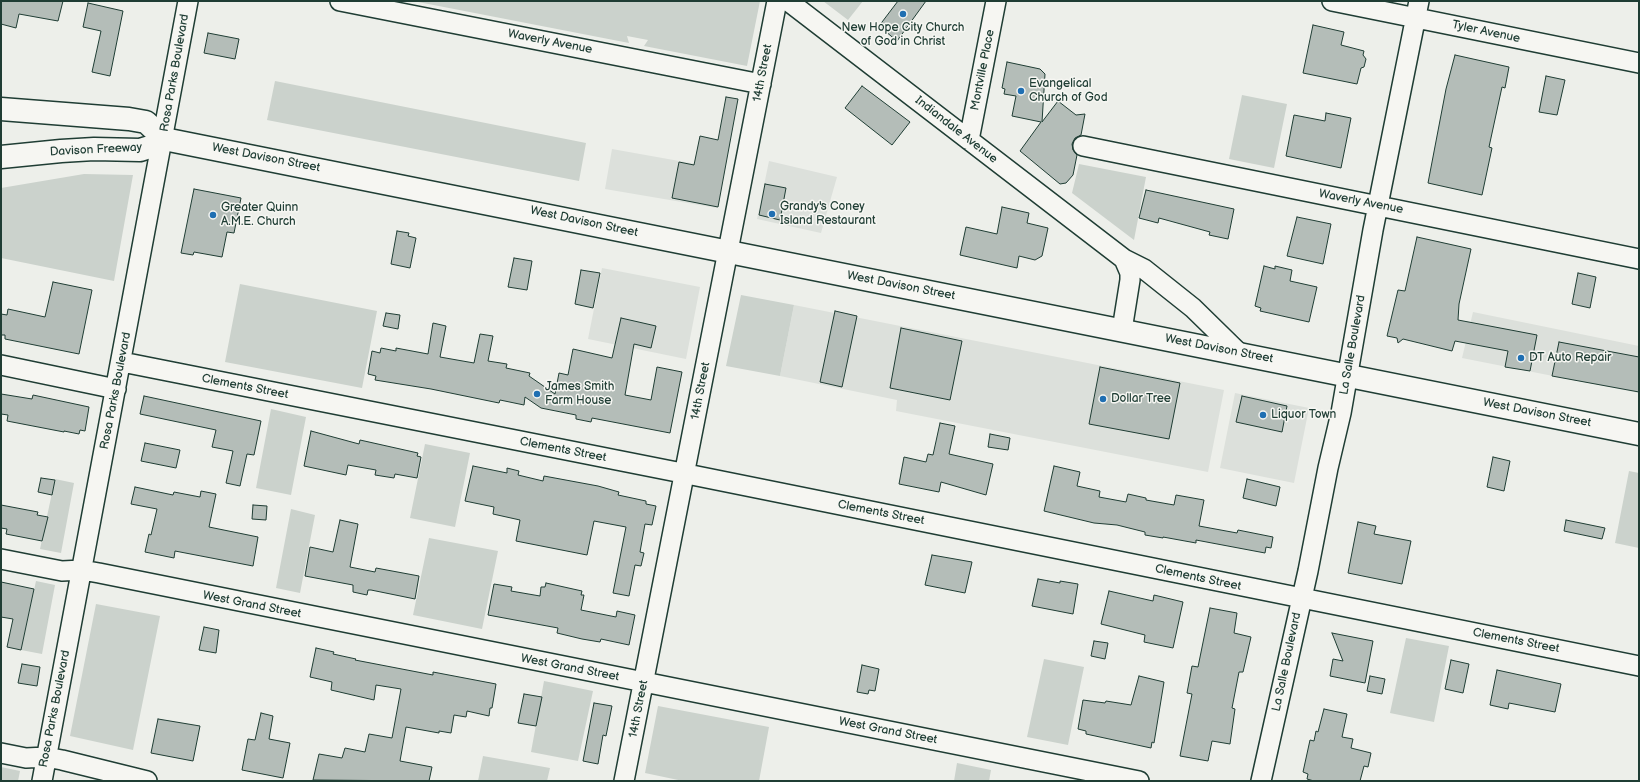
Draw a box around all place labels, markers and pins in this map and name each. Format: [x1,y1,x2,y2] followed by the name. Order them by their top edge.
[898,9,908,19] marker: New Hope City Church of God in Christ
[842,21,964,49] place label: New Hope City Church of God in Christ
[1029,77,1108,105] place label: Evangelical Church of God
[1016,86,1026,96] marker: Evangelical Church of God
[780,200,876,228] place label: Grandy's Coney Island Restaurant
[221,201,298,229] place label: Greater Quinn A.M.E. Church
[767,209,777,219] marker: Grandy's Coney Island Restaurant
[208,210,218,220] marker: Greater Quinn A.M.E. Church
[1529,351,1611,365] place label: DT Auto Repair
[1516,353,1526,363] marker: DT Auto Repair
[545,380,614,408] place label: James Smith Farm House
[532,389,542,399] marker: James Smith Farm House
[1111,392,1171,406] place label: Dollar Tree
[1098,394,1108,404] marker: Dollar Tree
[1271,408,1336,422] place label: Liquor Town
[1258,410,1268,420] marker: Liquor Town

